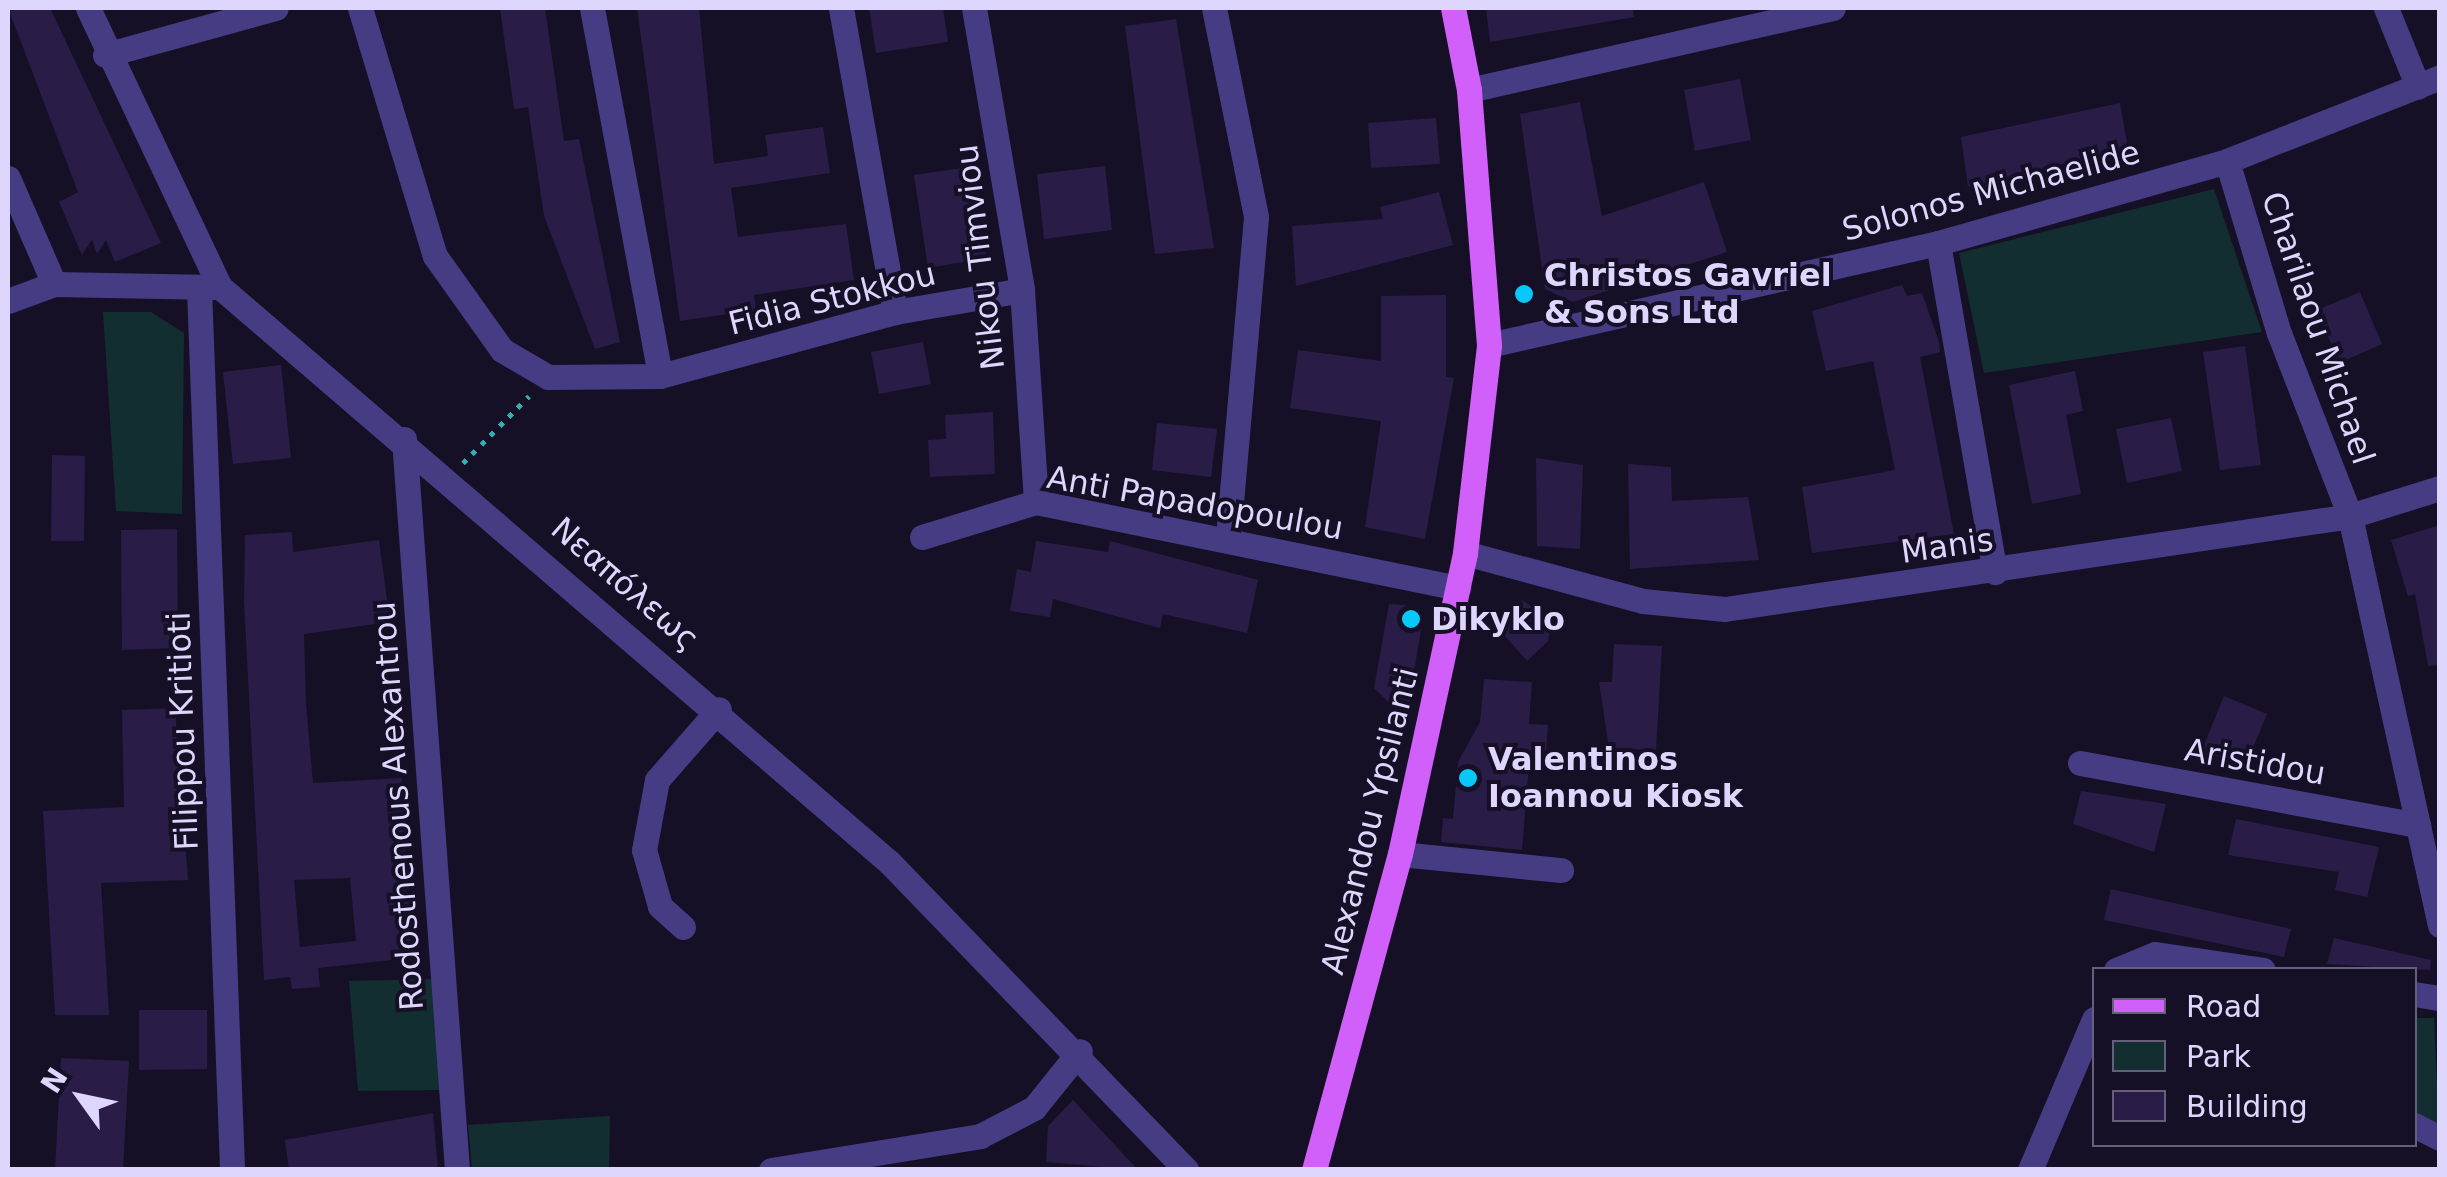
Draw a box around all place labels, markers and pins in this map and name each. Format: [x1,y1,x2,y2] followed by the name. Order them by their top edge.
[1544,257,1832,332] place label: Christos Gavriel & Sons Ltd
[1513,283,1535,305] marker: Christos Gavriel & Sons Ltd
[1431,600,1565,638] place label: Dikyklo
[1400,608,1422,630] marker: Dikyklo
[1488,741,1743,816] place label: Valentinos Ioannou Kiosk
[1457,767,1479,789] marker: Valentinos Ioannou Kiosk

